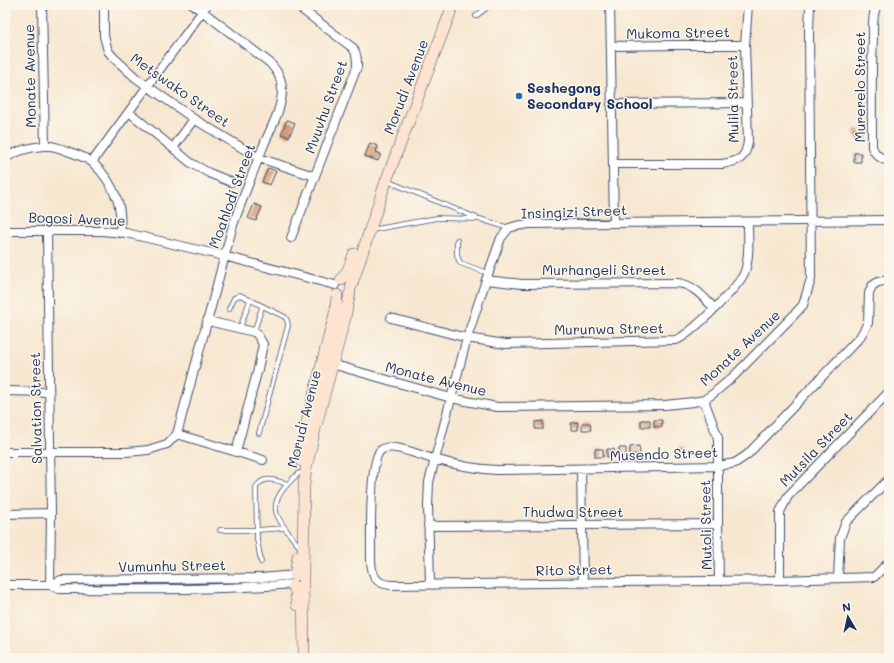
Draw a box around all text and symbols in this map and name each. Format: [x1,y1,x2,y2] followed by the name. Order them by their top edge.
[626,22,730,43] street label: Mukoma Street
[19,24,40,128] street label: Monate Avenue
[850,31,869,143] street label: Murerelo Street
[379,37,432,137] street label: Morudi Avenue
[127,48,234,131] street label: Metswako Street
[722,55,743,143] street label: Mulila Street
[300,57,351,156] street label: Mvuvhu Street
[527,78,652,113] place label: Seshegong Secondary School
[514,91,524,101] marker: Seshegong Secondary School
[204,141,259,251] street label: Moahlodi Street
[521,200,627,223] street label: Insingizi Street
[28,207,126,230] street label: Bogosi Avenue
[542,260,666,279] street label: Murhangeli Street
[695,305,784,390] street label: Monate Avenue
[554,318,664,339] street label: Murunwa Street
[25,352,46,464] street label: Salvation Street
[384,357,489,400] street label: Monate Avenue
[282,368,325,470] street label: Morudi Avenue
[775,407,856,490] street label: Mutsila Street
[610,442,718,465] street label: Musendo Street
[695,480,716,570] street label: Mutoli Street
[523,502,623,521] street label: Thudwa Street
[118,555,226,576] street label: Vumunhu Street
[535,559,613,580] street label: Rito Street
[828,597,868,637] north arrow
[841,599,852,615] text: N

